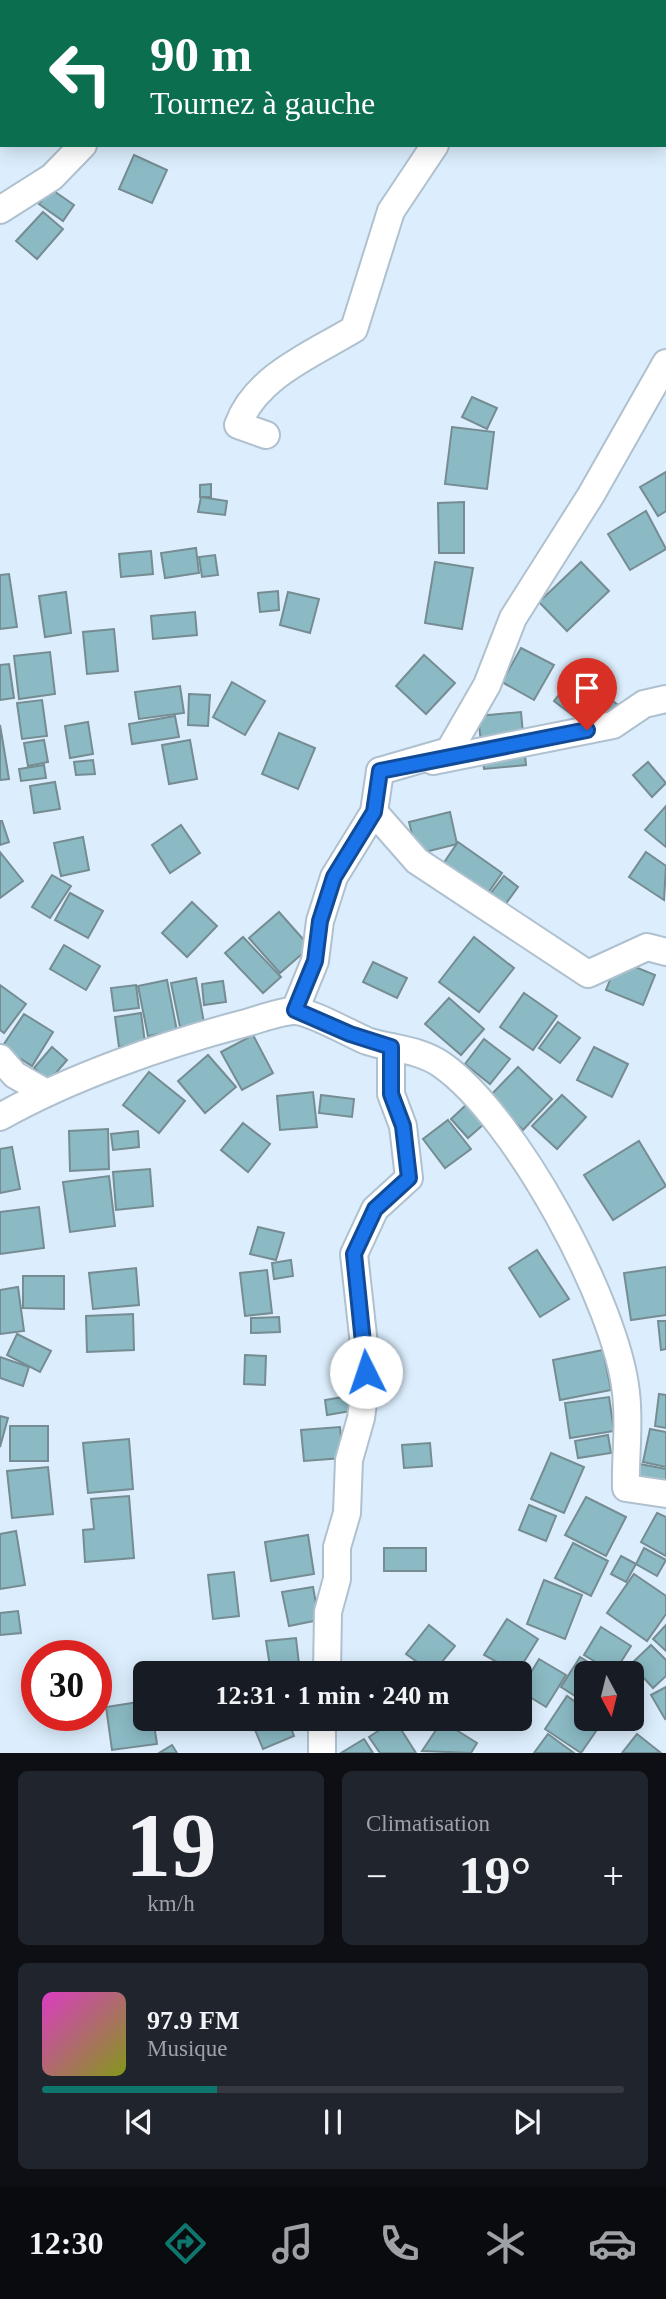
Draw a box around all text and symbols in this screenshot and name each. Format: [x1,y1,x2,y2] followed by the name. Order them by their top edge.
[150,27,252,82] text: 90 m
[35,28,126,119] icon: left
[150,85,375,121] text: Tournez à gauche
[557,658,617,730] pin
[568,669,606,707] icon: arrive
[329,1335,403,1409] position arrow
[21,1640,112,1731] speed limit sign: 30
[574,1661,644,1731] north arrow
[574,1661,644,1731] map controls
[216,1681,450,1710] text: 12:31 · 1 min · 240 m
[126,1795,217,1896] text: 19
[366,1811,490,1836] text: Climatisation
[459,1847,531,1904] text: 19°
[366,1855,387,1897] text: −
[603,1855,624,1897] text: +
[147,1891,195,1916] text: km/h
[147,2006,239,2035] text: 97.9 FM
[147,2036,228,2061] text: Musique
[120,2103,158,2141] icon: previous
[314,2103,352,2141] icon: pause
[508,2103,546,2141] icon: next
[161,2219,210,2268] icon: directions
[268,2219,317,2268] icon: music
[375,2219,424,2268] icon: phone
[481,2219,530,2268] icon: climate
[588,2219,637,2268] icon: car
[29,2225,104,2261] text: 12:30

